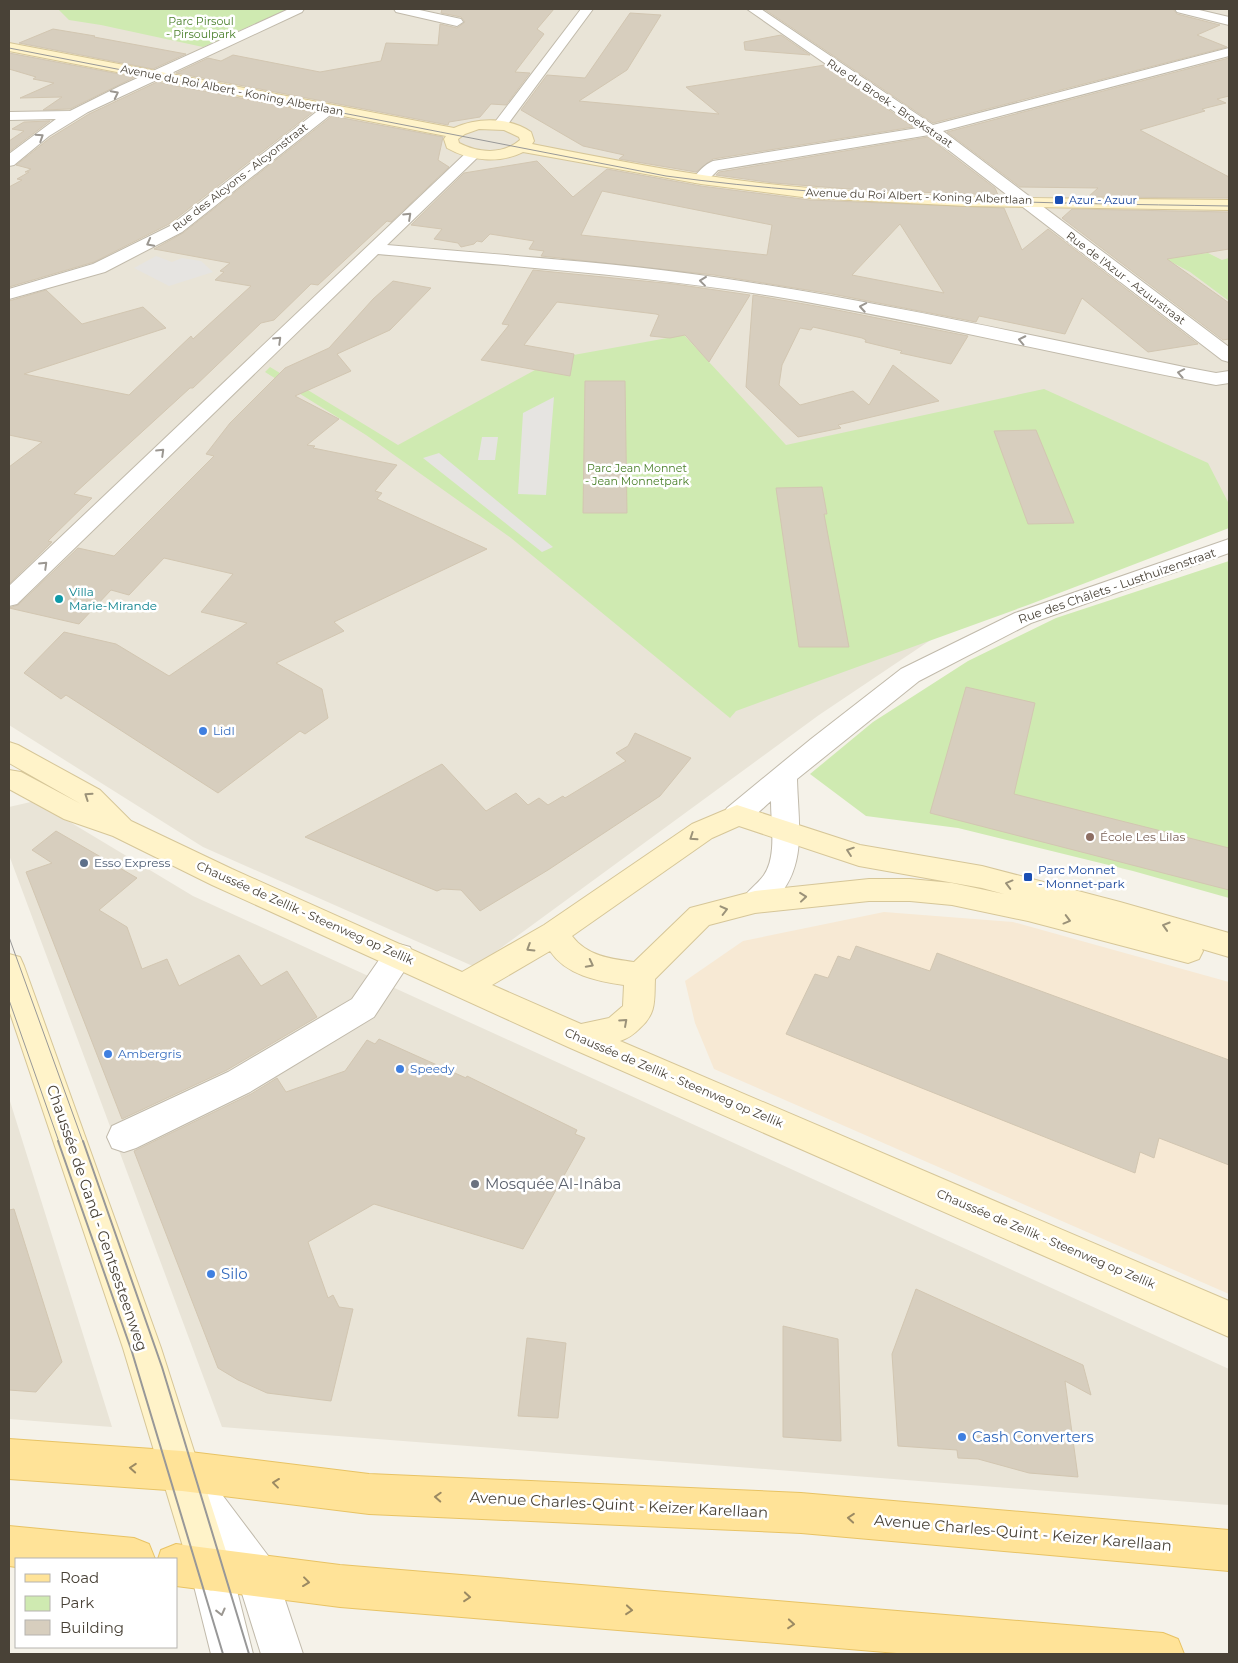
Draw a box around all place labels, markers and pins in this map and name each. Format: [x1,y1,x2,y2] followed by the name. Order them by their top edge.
[1069,193,1137,207] place label: Azur - Azuur
[1053,194,1065,206] marker: Azur - Azuur
[69,584,157,613] place label: Villa Marie-Mirande
[53,593,65,605] marker: Villa Marie-Mirande
[213,723,235,738] place label: Lidl
[197,725,209,737] marker: Lidl
[1100,829,1186,844] place label: École Les Lilas
[1084,831,1096,843] marker: École Les Lilas
[94,855,170,870] place label: Esso Express
[78,857,90,869] marker: Esso Express
[1038,862,1125,891] place label: Parc Monnet - Monnet-park
[1022,871,1034,883] marker: Parc Monnet - Monnet-park
[118,1046,182,1061] place label: Ambergris
[102,1048,114,1060] marker: Ambergris
[410,1061,455,1076] place label: Speedy
[394,1063,406,1075] marker: Speedy
[485,1174,621,1193] place label: Mosquée Al-Inâba
[469,1178,481,1190] marker: Mosquée Al-Inâba
[221,1264,248,1283] place label: Silo
[205,1268,217,1280] marker: Silo
[972,1427,1094,1446] place label: Cash Converters
[956,1431,968,1443] marker: Cash Converters

